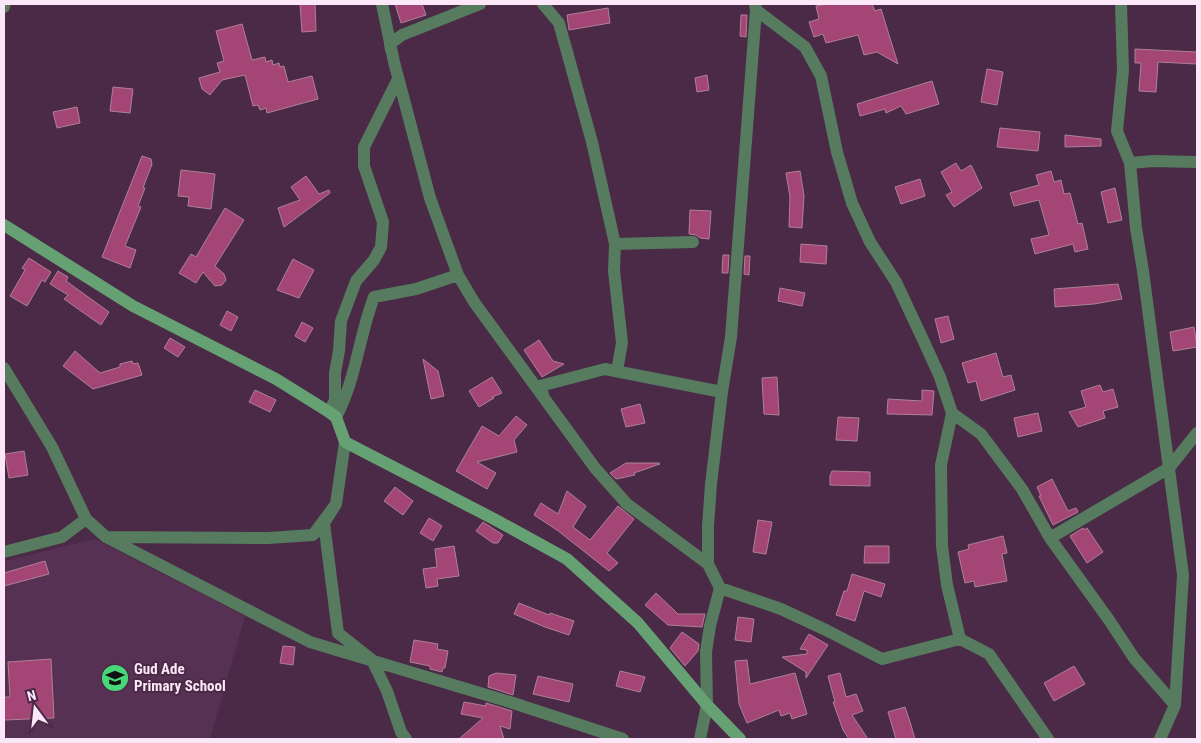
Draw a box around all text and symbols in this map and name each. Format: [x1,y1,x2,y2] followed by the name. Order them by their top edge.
[134,660,226,695] place label: Gud Ade Primary School
[100,663,130,693] school or university icon: Gud Ade Primary School
[10,683,60,733] north arrow
[25,687,38,704] text: N

